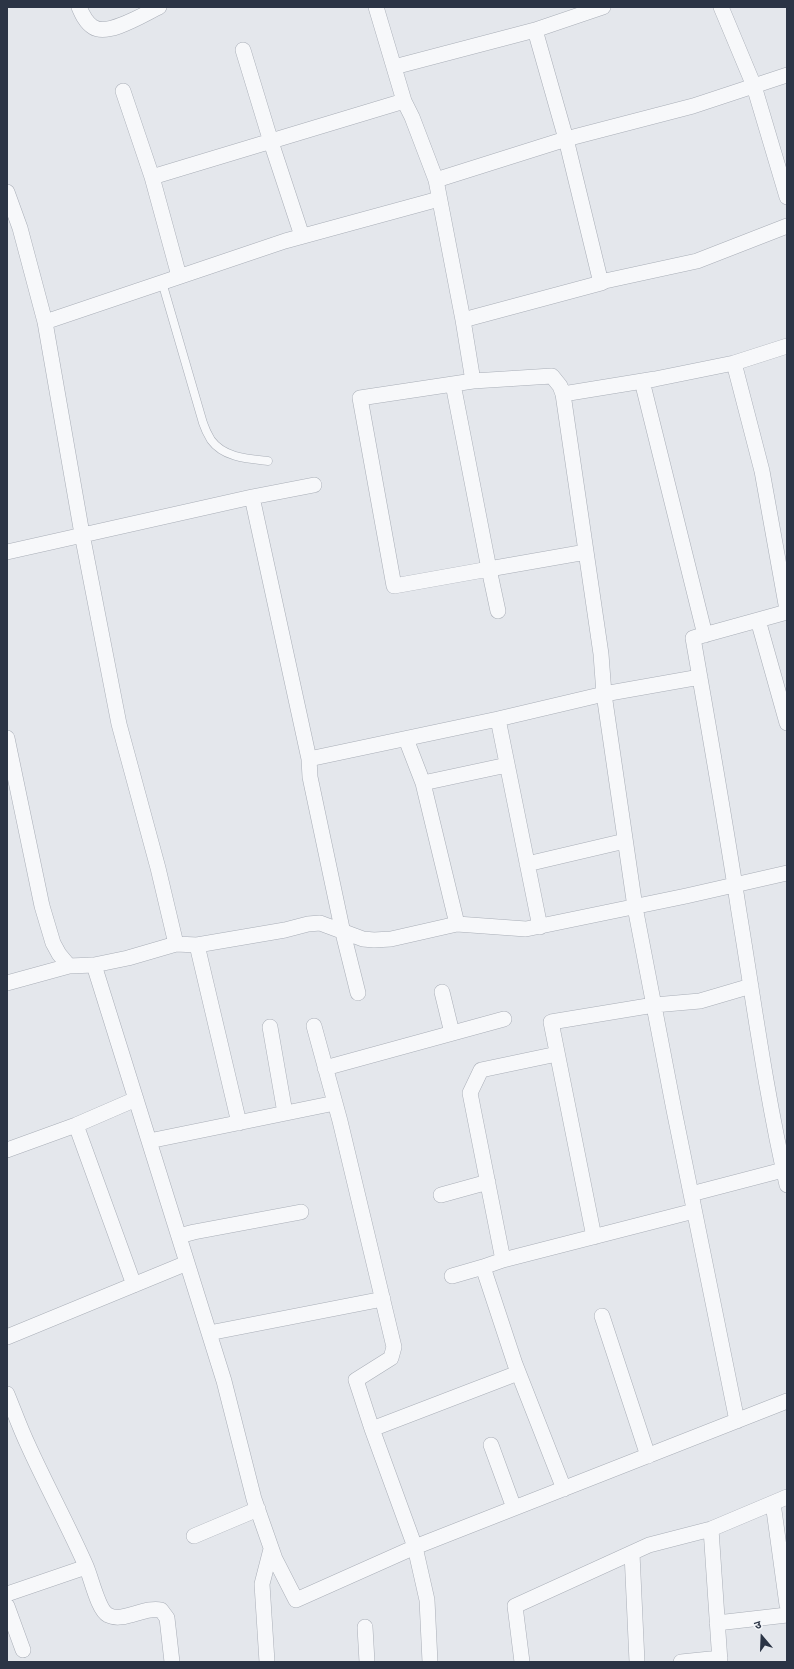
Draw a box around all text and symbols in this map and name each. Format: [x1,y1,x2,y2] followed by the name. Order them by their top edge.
[742,1617,782,1657] north arrow
[753,1618,763,1632] text: उ

